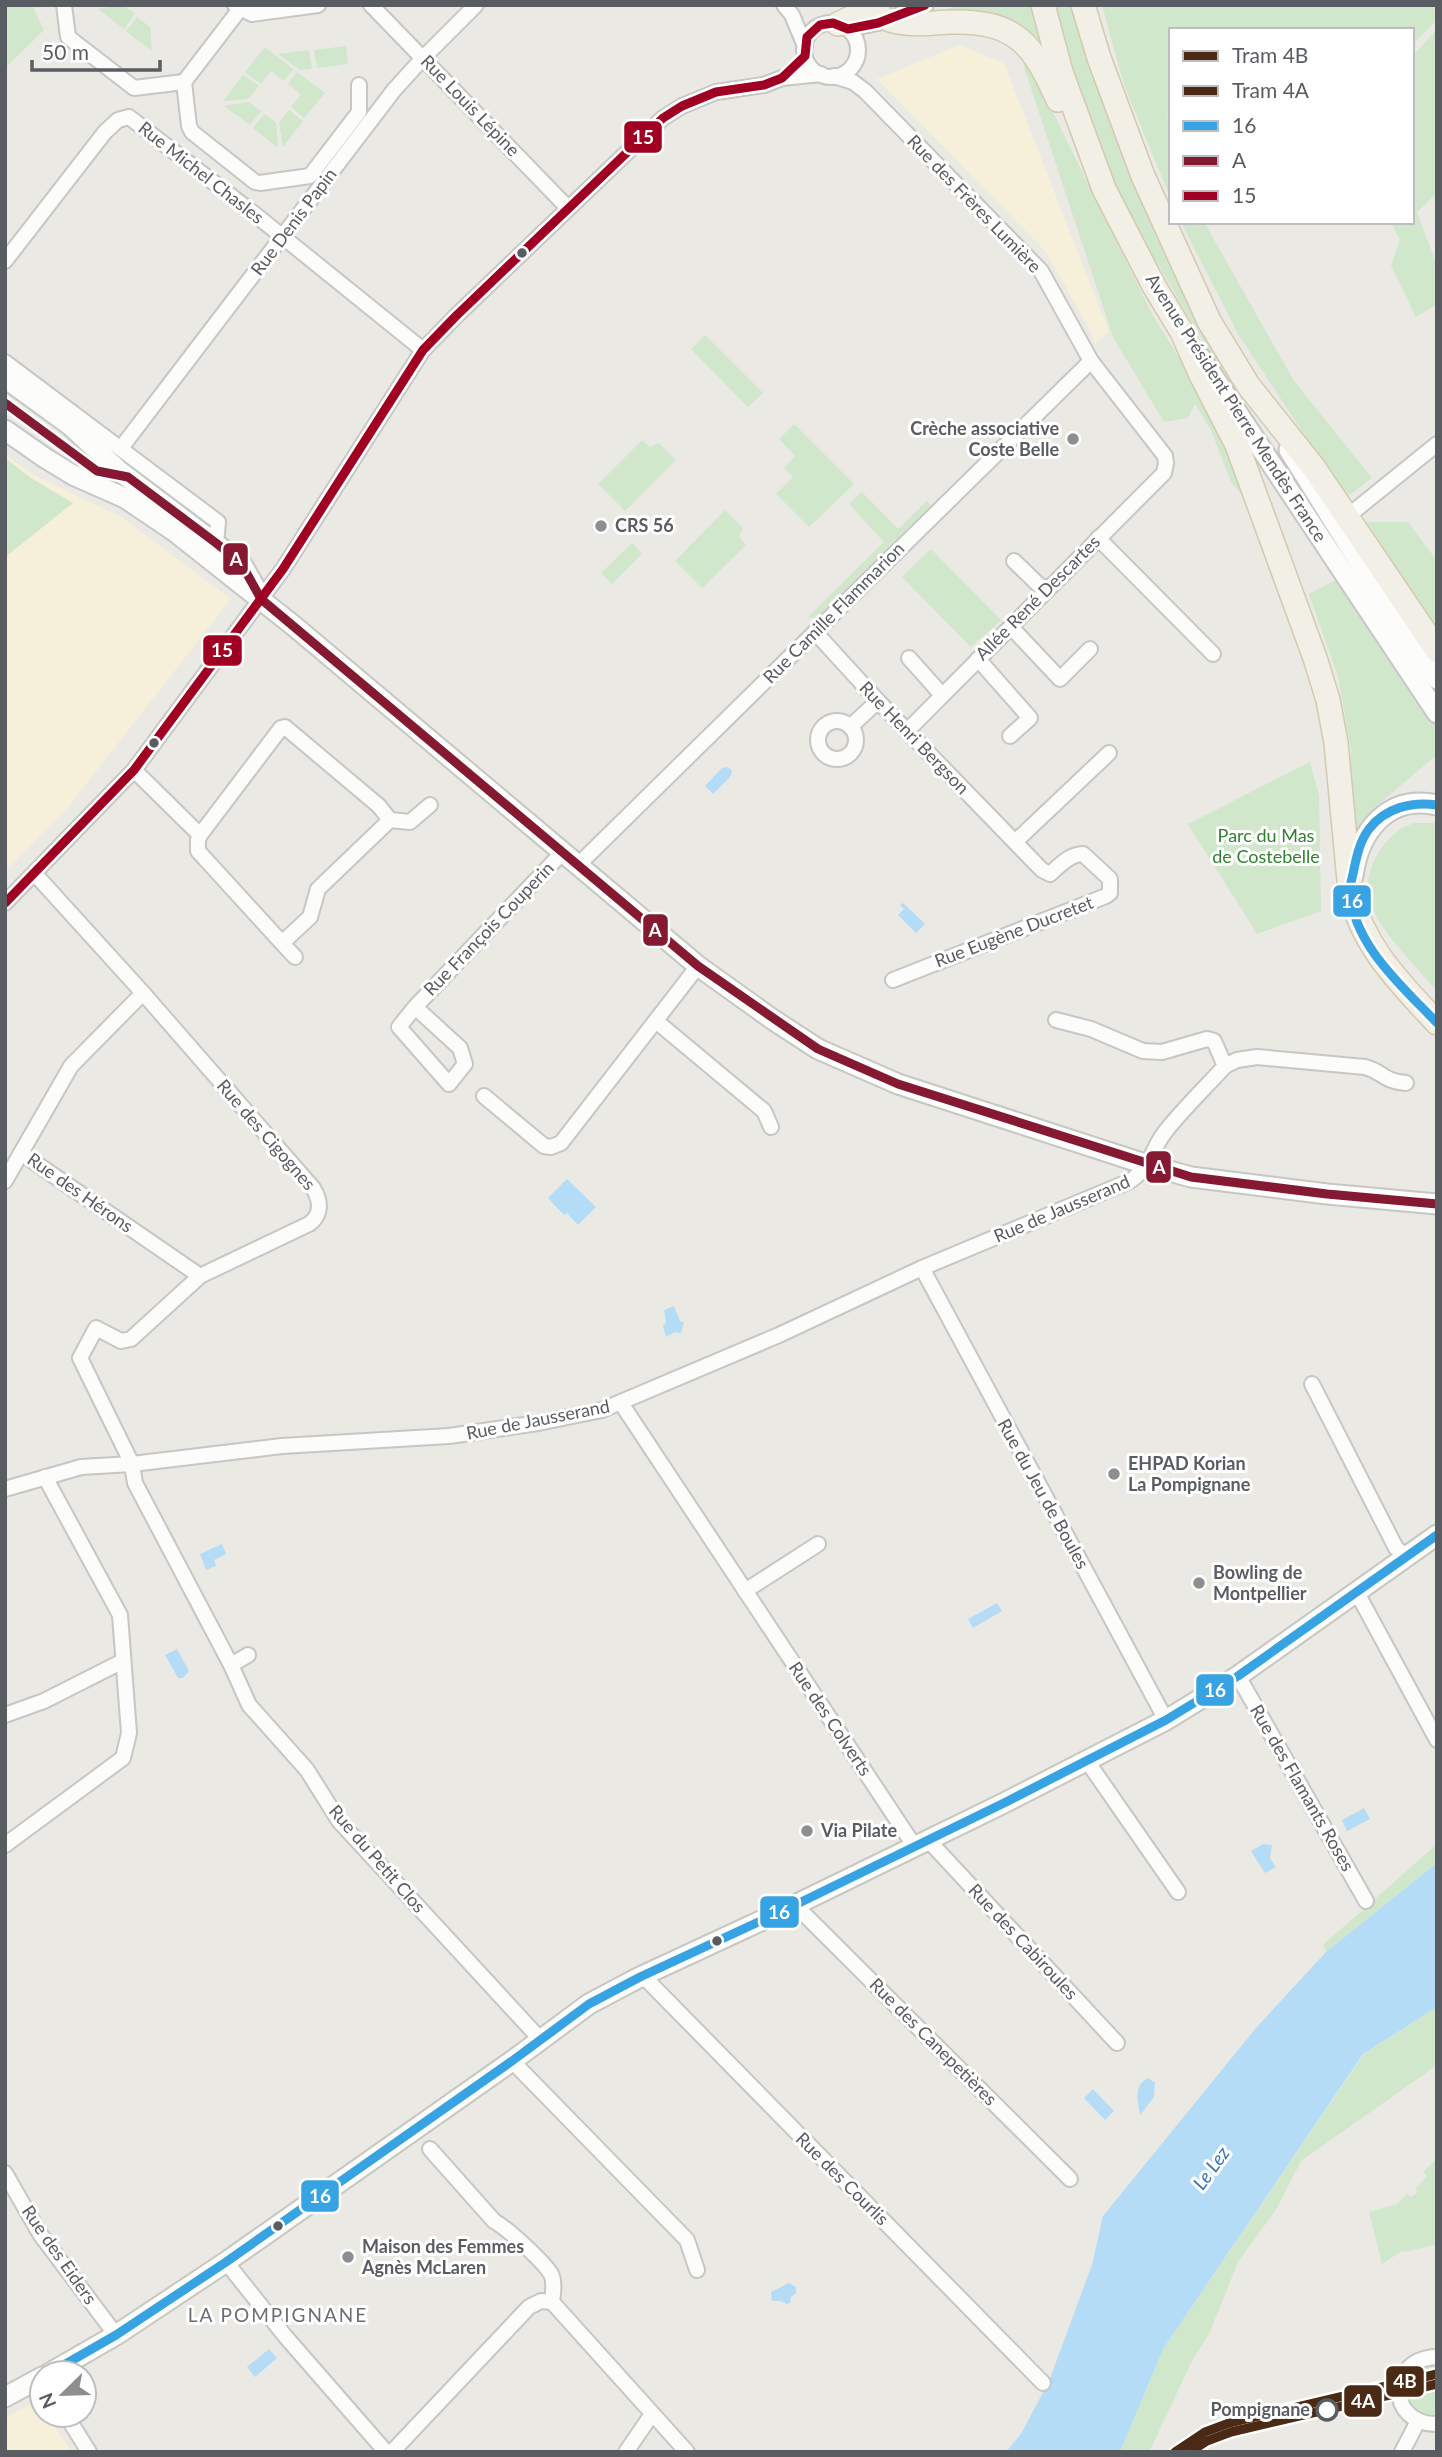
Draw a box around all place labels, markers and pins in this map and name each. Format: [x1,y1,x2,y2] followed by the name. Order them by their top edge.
[515,246,529,260] unlabelled marker
[910,417,1059,460] place label: Crèche associative Coste Belle
[1065,431,1081,447] marker: Crèche associative Coste Belle
[615,514,674,536] place label: CRS 56
[593,518,609,534] marker: CRS 56
[147,736,161,750] unlabelled marker
[1128,1452,1251,1495] place label: EHPAD Korian La Pompignane
[1106,1466,1122,1482] marker: EHPAD Korian La Pompignane
[1213,1561,1307,1604] place label: Bowling de Montpellier
[1191,1575,1207,1591] marker: Bowling de Montpellier
[820,1819,897,1841] place label: Via Pilate
[799,1823,815,1839] marker: Via Pilate
[710,1934,724,1948] unlabelled marker
[271,2219,285,2233] unlabelled marker
[361,2235,524,2278] place label: Maison des Femmes Agnès McLaren
[340,2249,356,2265] marker: Maison des Femmes Agnès McLaren
[1211,2398,1310,2420] place label: Pompignane
[1316,2399,1338,2421] marker: Pompignane

